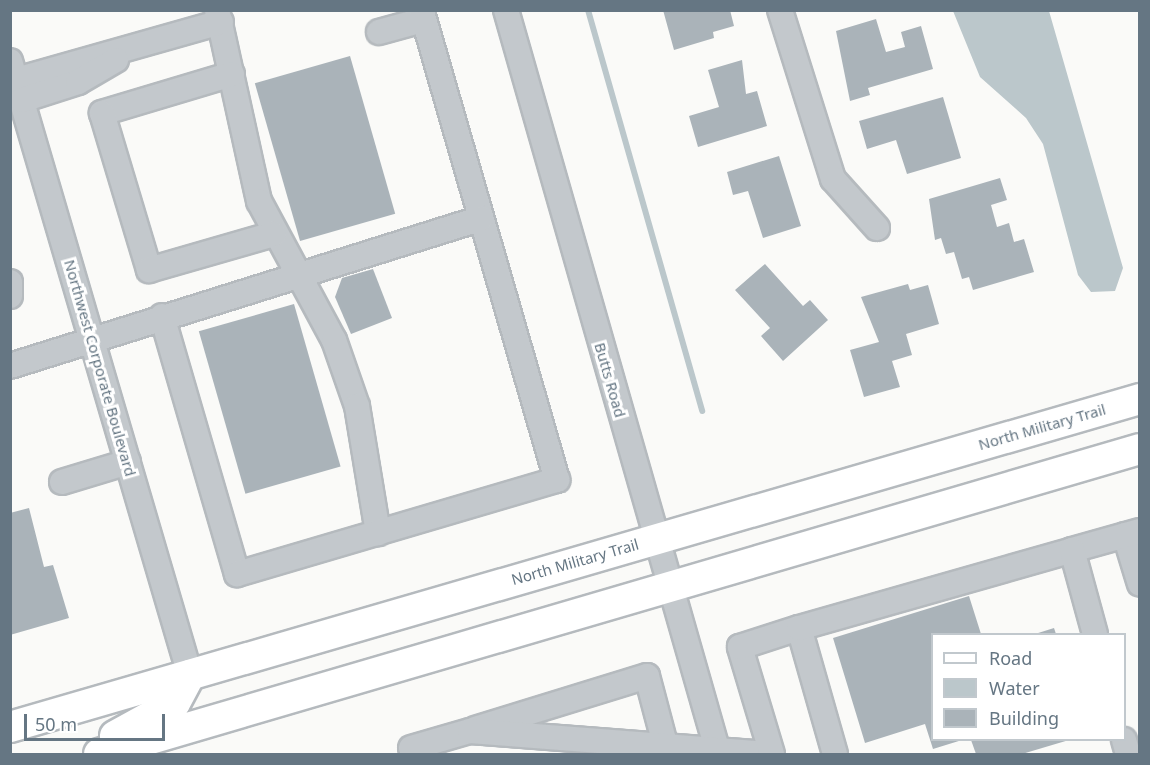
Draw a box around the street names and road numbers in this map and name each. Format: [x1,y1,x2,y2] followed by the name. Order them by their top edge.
[60,258,140,478] street label: Northwest Corporate Boulevard
[591,341,629,419] street label: Butts Road
[976,400,1108,454] street label: North Military Trail
[509,535,641,589] street label: North Military Trail

